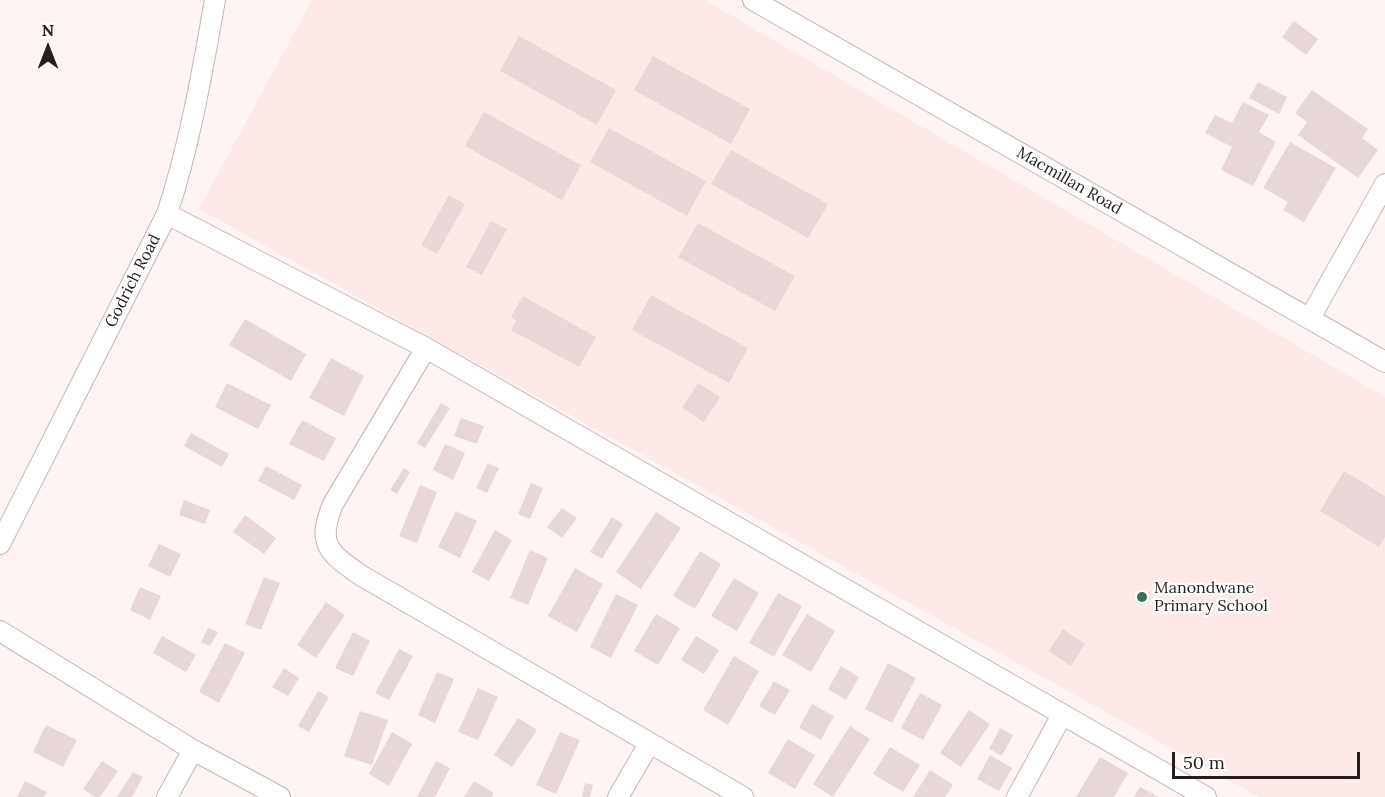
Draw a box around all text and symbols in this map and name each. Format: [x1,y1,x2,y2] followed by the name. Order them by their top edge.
[18,18,78,78] north arrow
[42,20,54,40] text: N
[1013,143,1125,219] street label: Macmillan Road
[101,231,165,331] street label: Godrich Road
[1154,578,1268,616] place label: Manondwane Primary School
[1135,590,1149,604] marker: Manondwane Primary School
[1175,740,1362,778] scale bar
[1183,751,1225,774] text: 50 m

